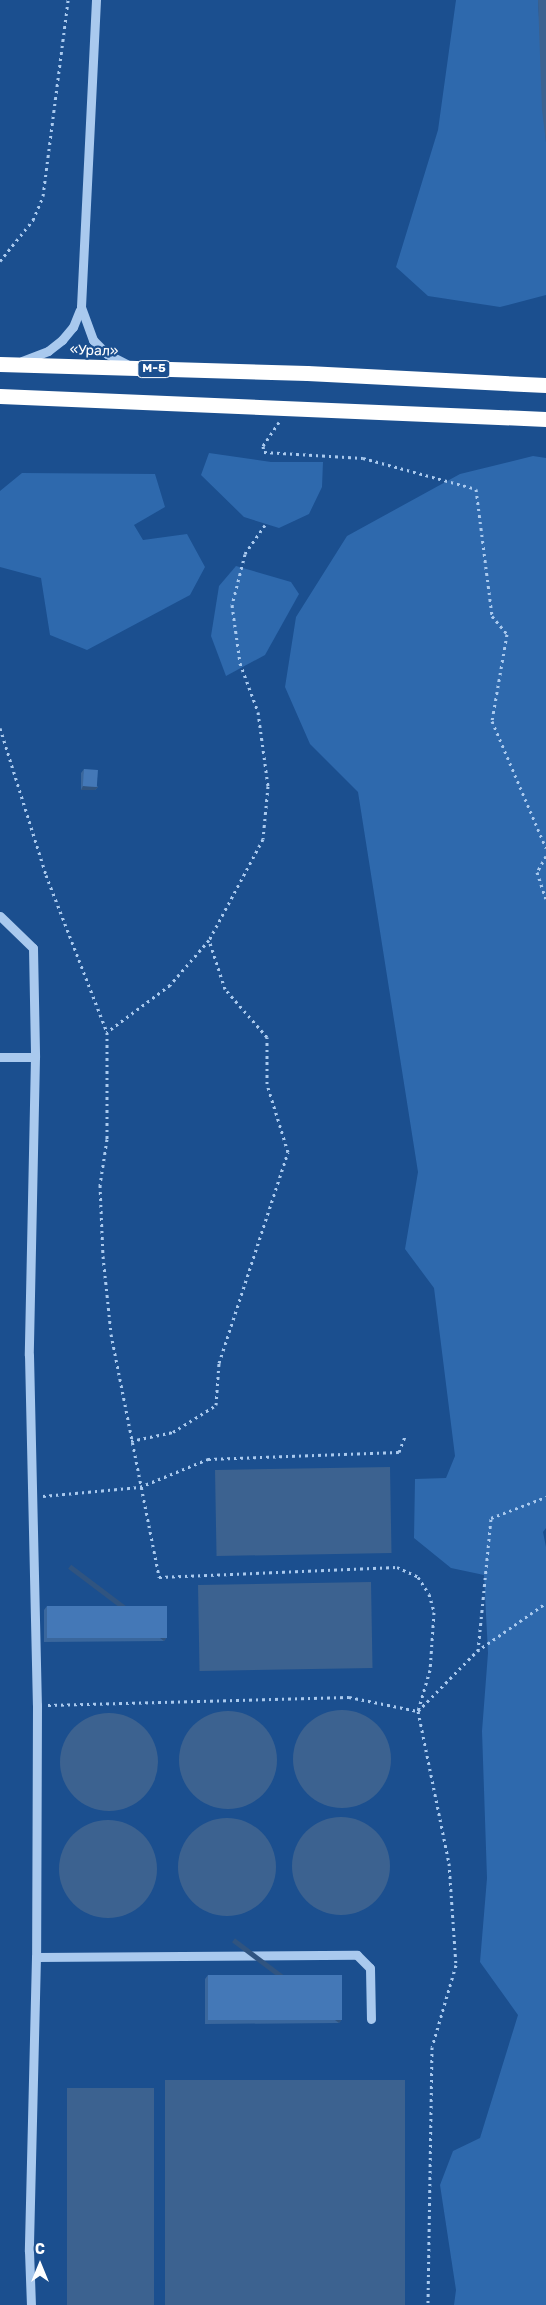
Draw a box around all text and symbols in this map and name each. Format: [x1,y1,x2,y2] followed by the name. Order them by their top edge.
[69,342,119,360] street label: «Урал»
[136,359,172,378] road number: М-5
[15,2240,65,2290] north arrow
[35,2241,45,2258] text: С

